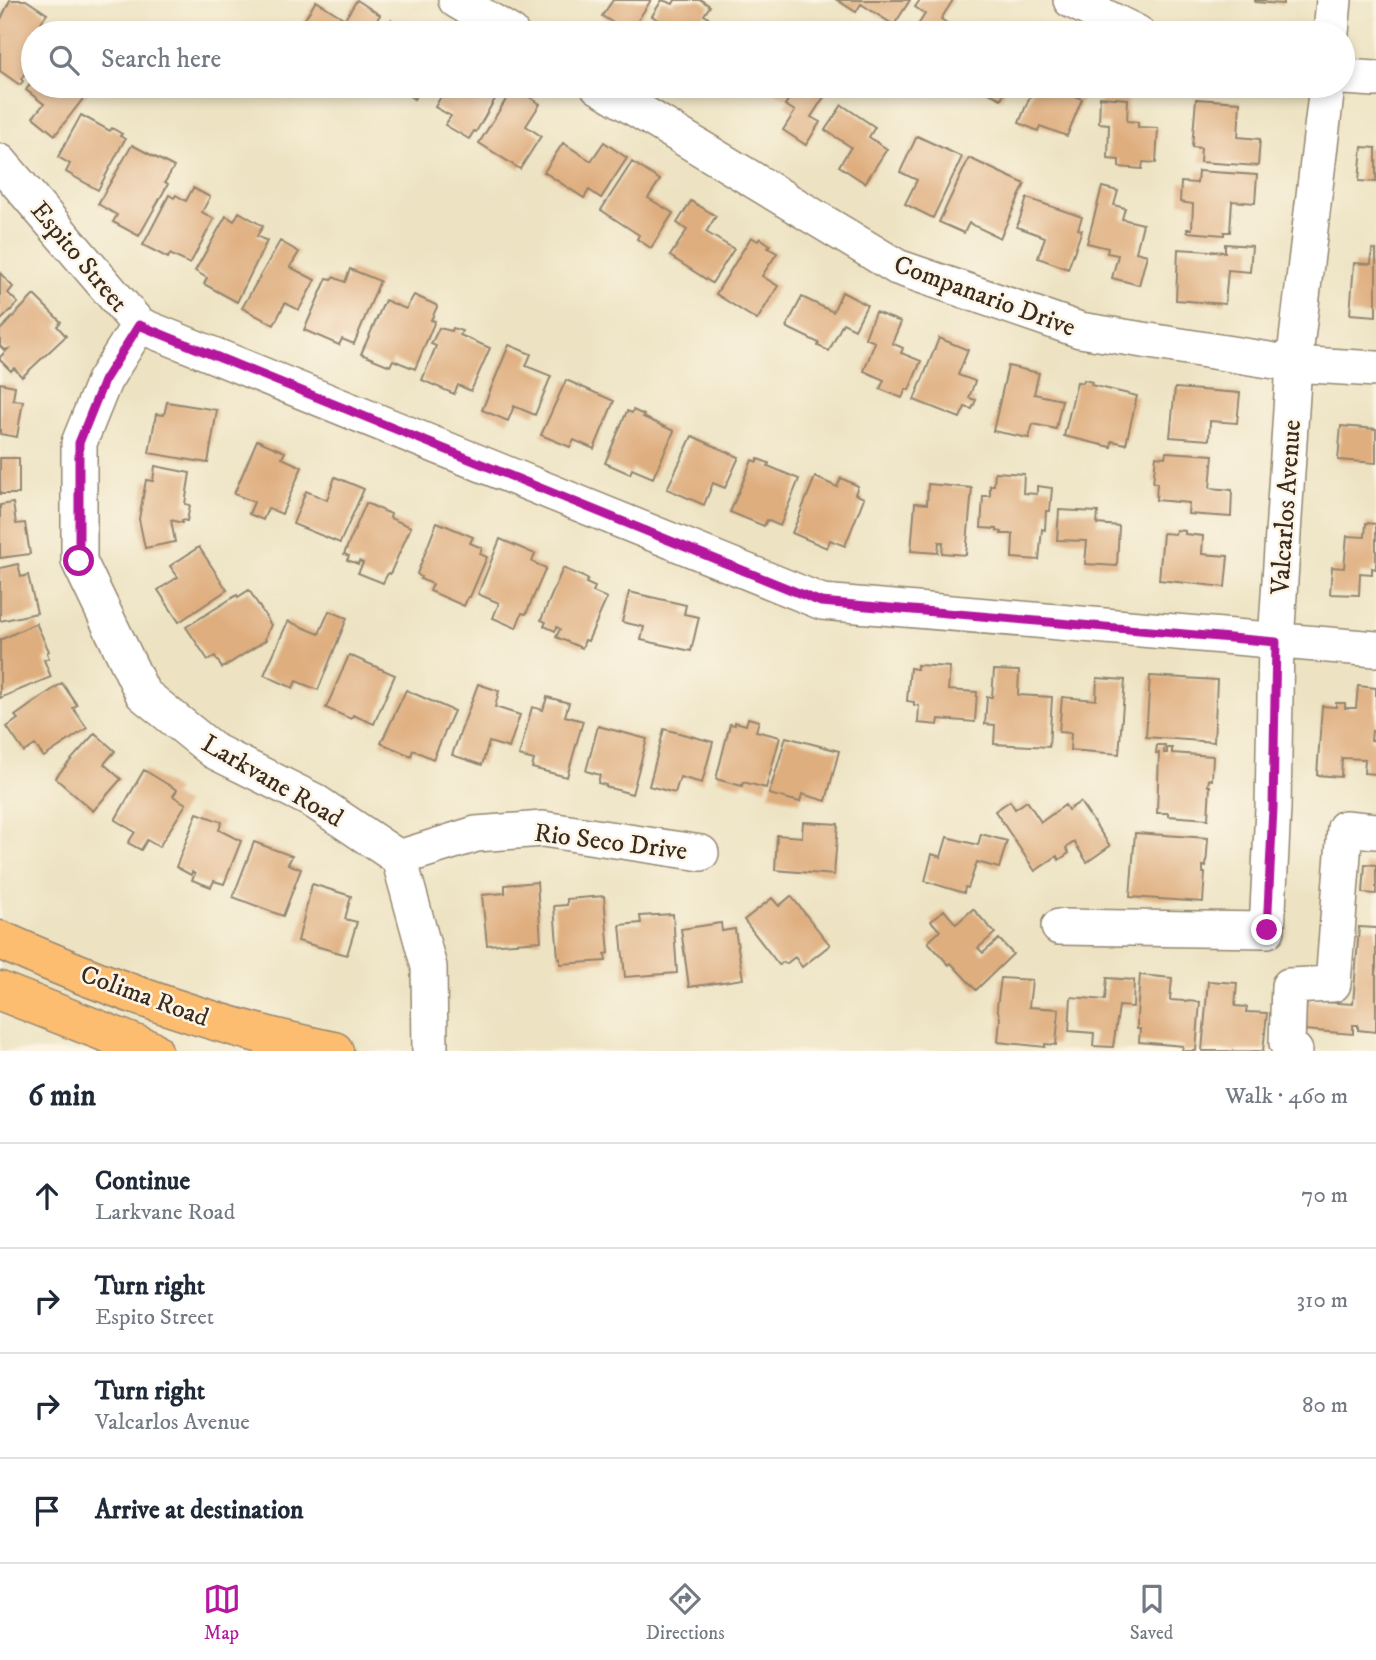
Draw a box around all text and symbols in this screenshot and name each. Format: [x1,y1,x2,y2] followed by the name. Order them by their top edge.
[21,21,1355,98] search box
[45,41,83,79] icon: search
[101,43,221,76] text: Search here
[23,195,135,319] street label: Espito Street
[889,248,1080,345] street label: Companario Drive
[1264,419,1309,597] street label: Valcarlos Avenue
[63,545,94,576] route start
[195,727,349,835] street label: Larkvane Road
[532,817,689,868] street label: Rio Seco Drive
[1251,914,1282,945] route end
[76,958,213,1035] street label: Colima Road
[28,1078,96,1115] text: 6 min
[1225,1082,1348,1111] text: Walk · 460 m
[95,1165,190,1198] text: Continue
[28,1177,66,1215] icon: ahead
[1301,1181,1348,1210] text: 70 m
[95,1198,235,1227] text: Larkvane Road
[95,1270,205,1303] text: Turn right
[28,1282,66,1320] icon: right
[1296,1286,1348,1315] text: 310 m
[95,1303,214,1332] text: Espito Street
[95,1375,205,1408] text: Turn right
[28,1387,66,1425] icon: right
[1302,1391,1348,1420] text: 80 m
[95,1408,250,1437] text: Valcarlos Avenue
[28,1492,66,1530] icon: arrive
[95,1494,304,1527] text: Arrive at destination
[203,1580,241,1645] tab: Map
[646,1580,725,1645] tab: Directions
[1130,1580,1173,1645] tab: Saved

